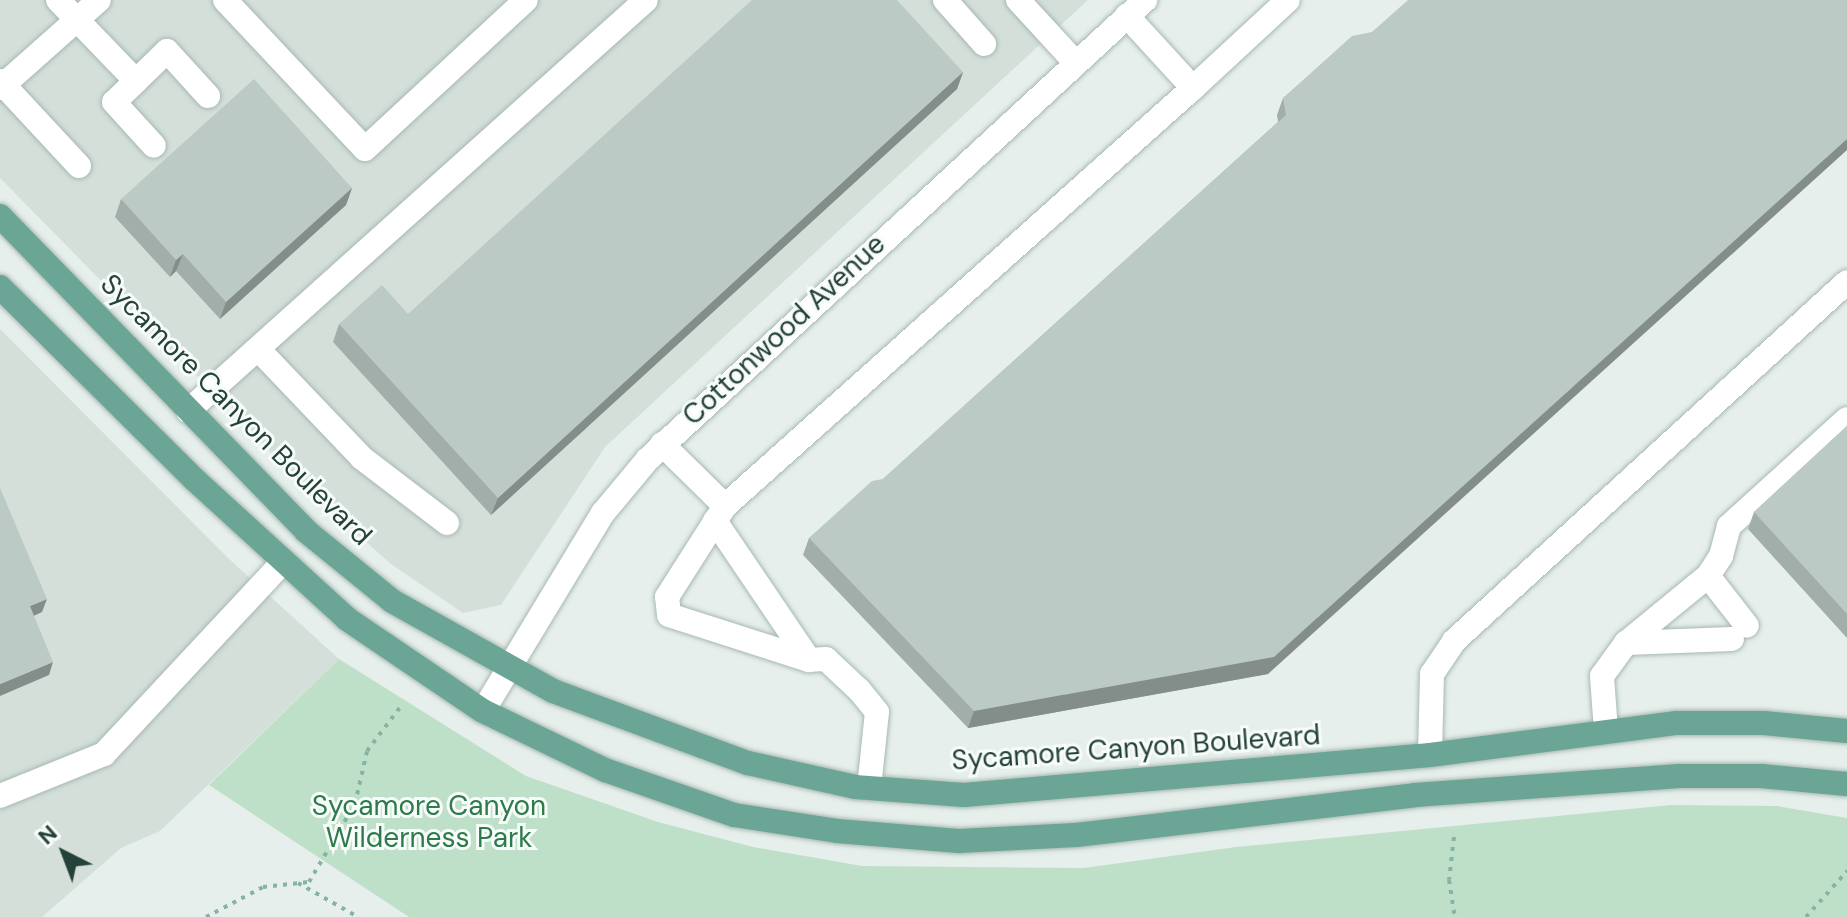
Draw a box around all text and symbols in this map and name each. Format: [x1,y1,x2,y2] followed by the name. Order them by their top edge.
[676,228,892,432] street label: Cottonwood Avenue
[93,267,379,553] street label: Sycamore Canyon Boulevard
[950,718,1322,778] street label: Sycamore Canyon Boulevard
[312,789,546,855] park label: Sycamore Canyon Wilderness Park
[24,813,104,893] north arrow
[32,819,63,851] text: N

